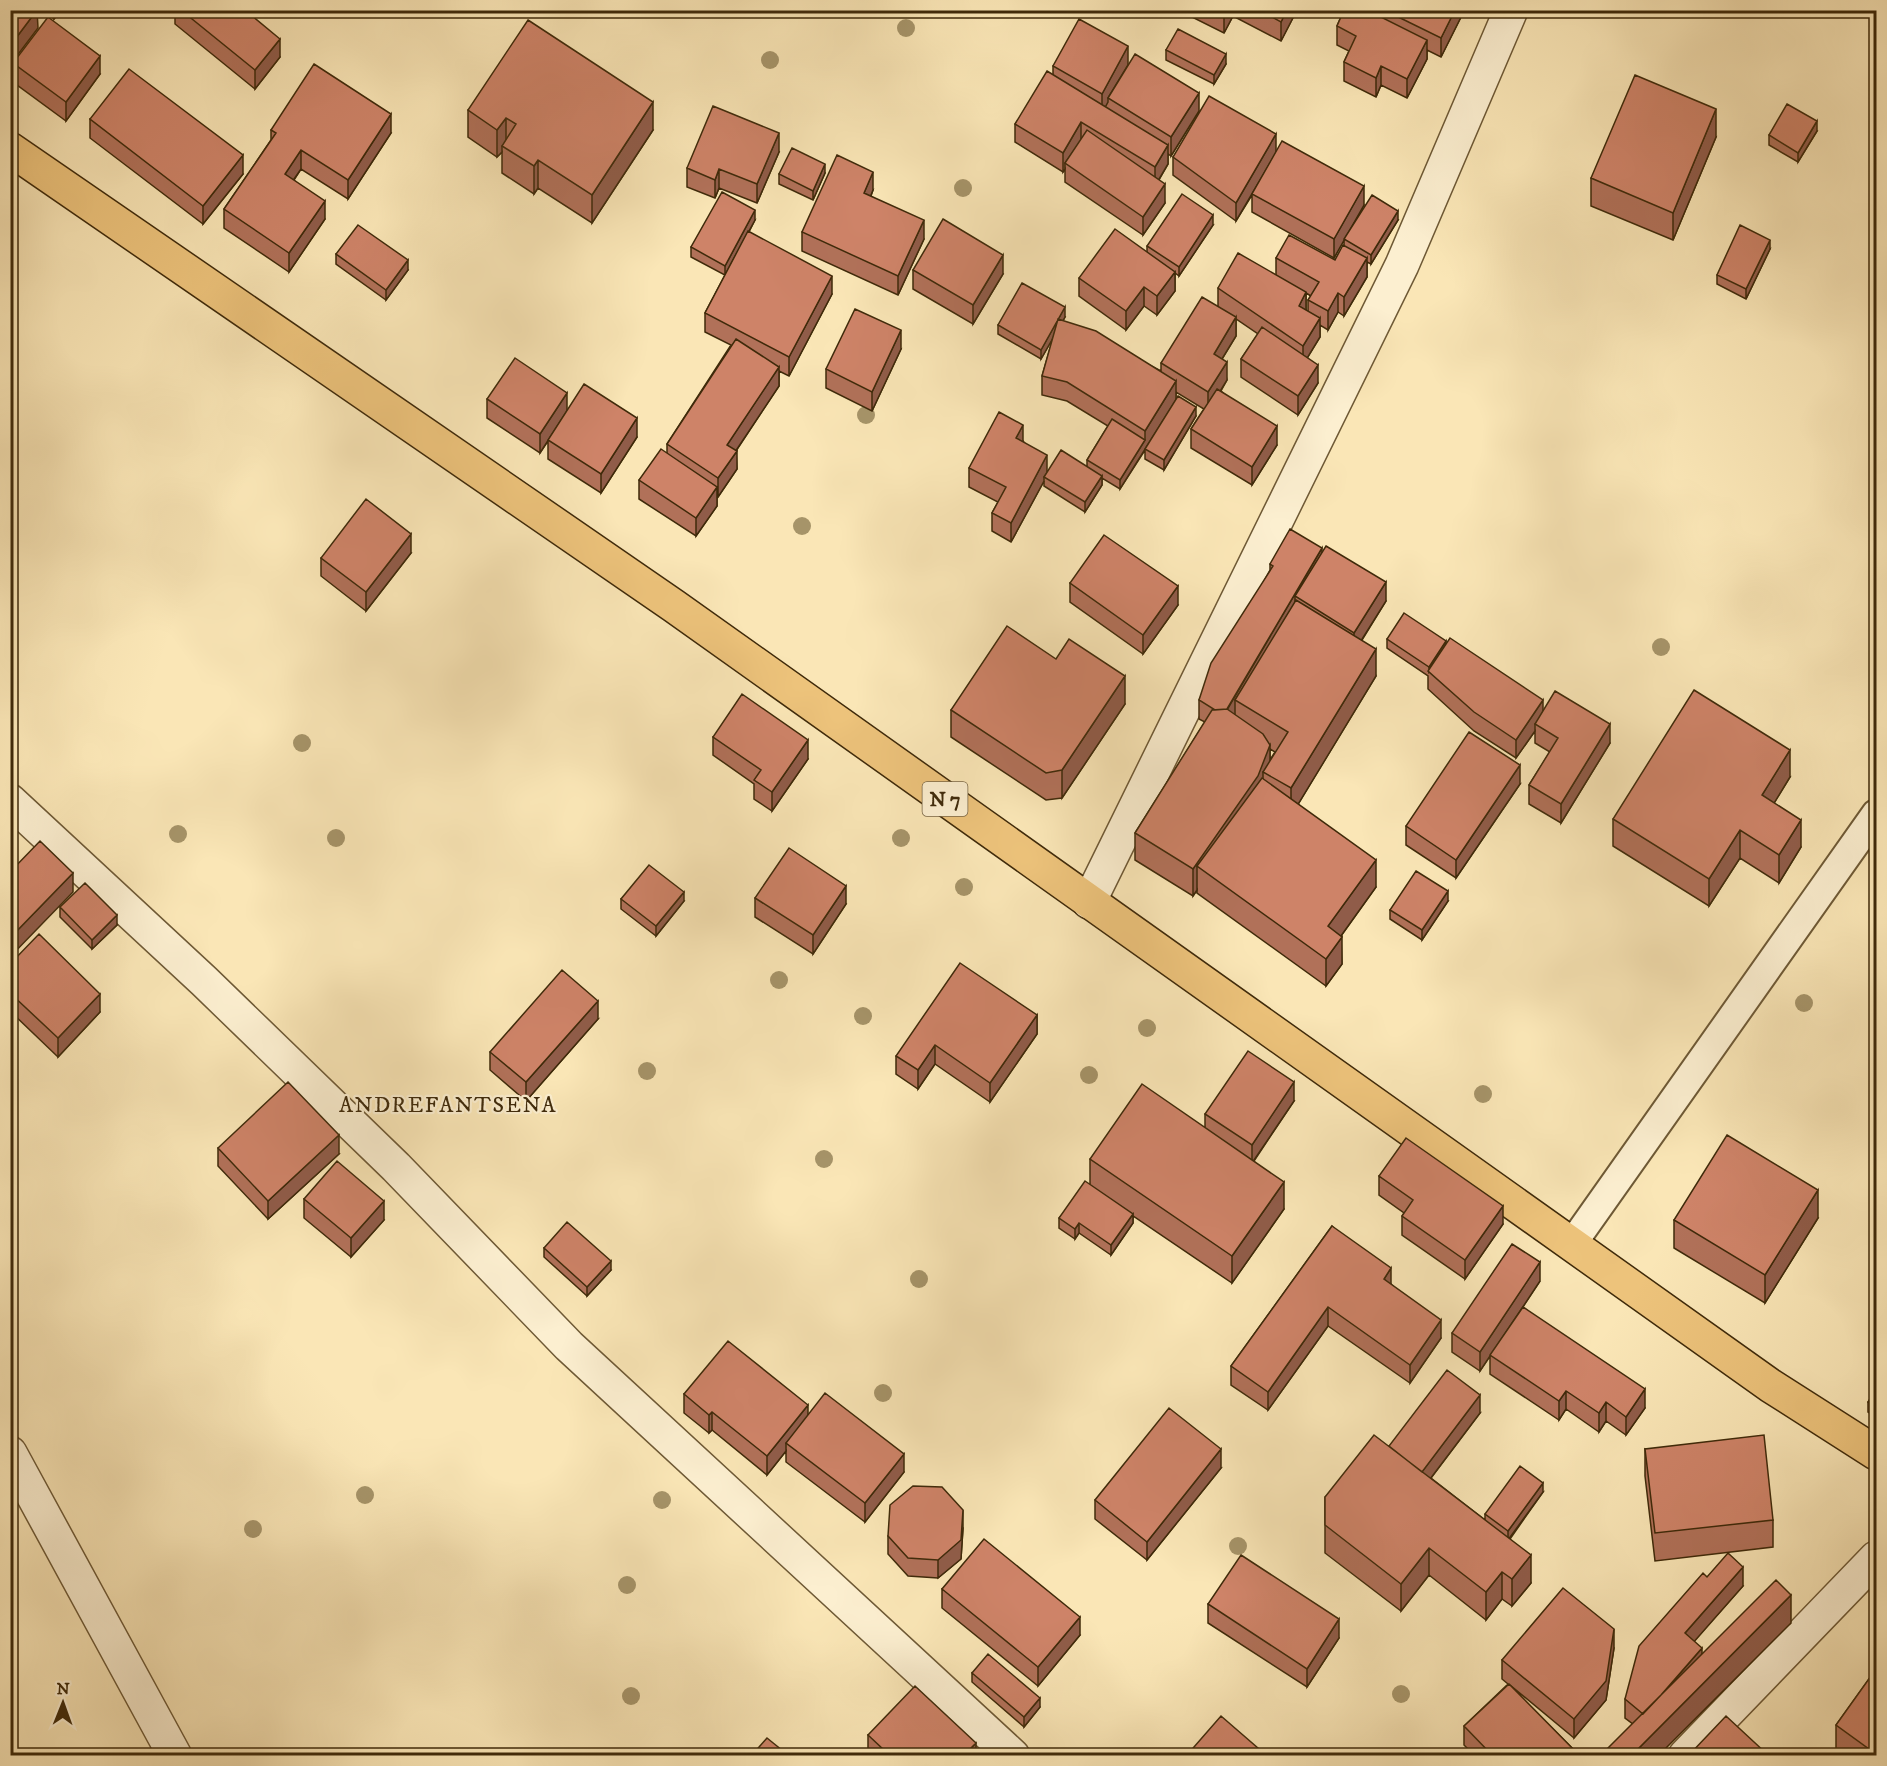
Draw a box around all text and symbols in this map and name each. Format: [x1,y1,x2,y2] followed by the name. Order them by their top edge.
[922,782,968,816] road number: N 7
[339,1092,557,1119] district label: ANDREFANTSENA
[33,1673,93,1733] north arrow
[57,1679,70,1699] text: N

